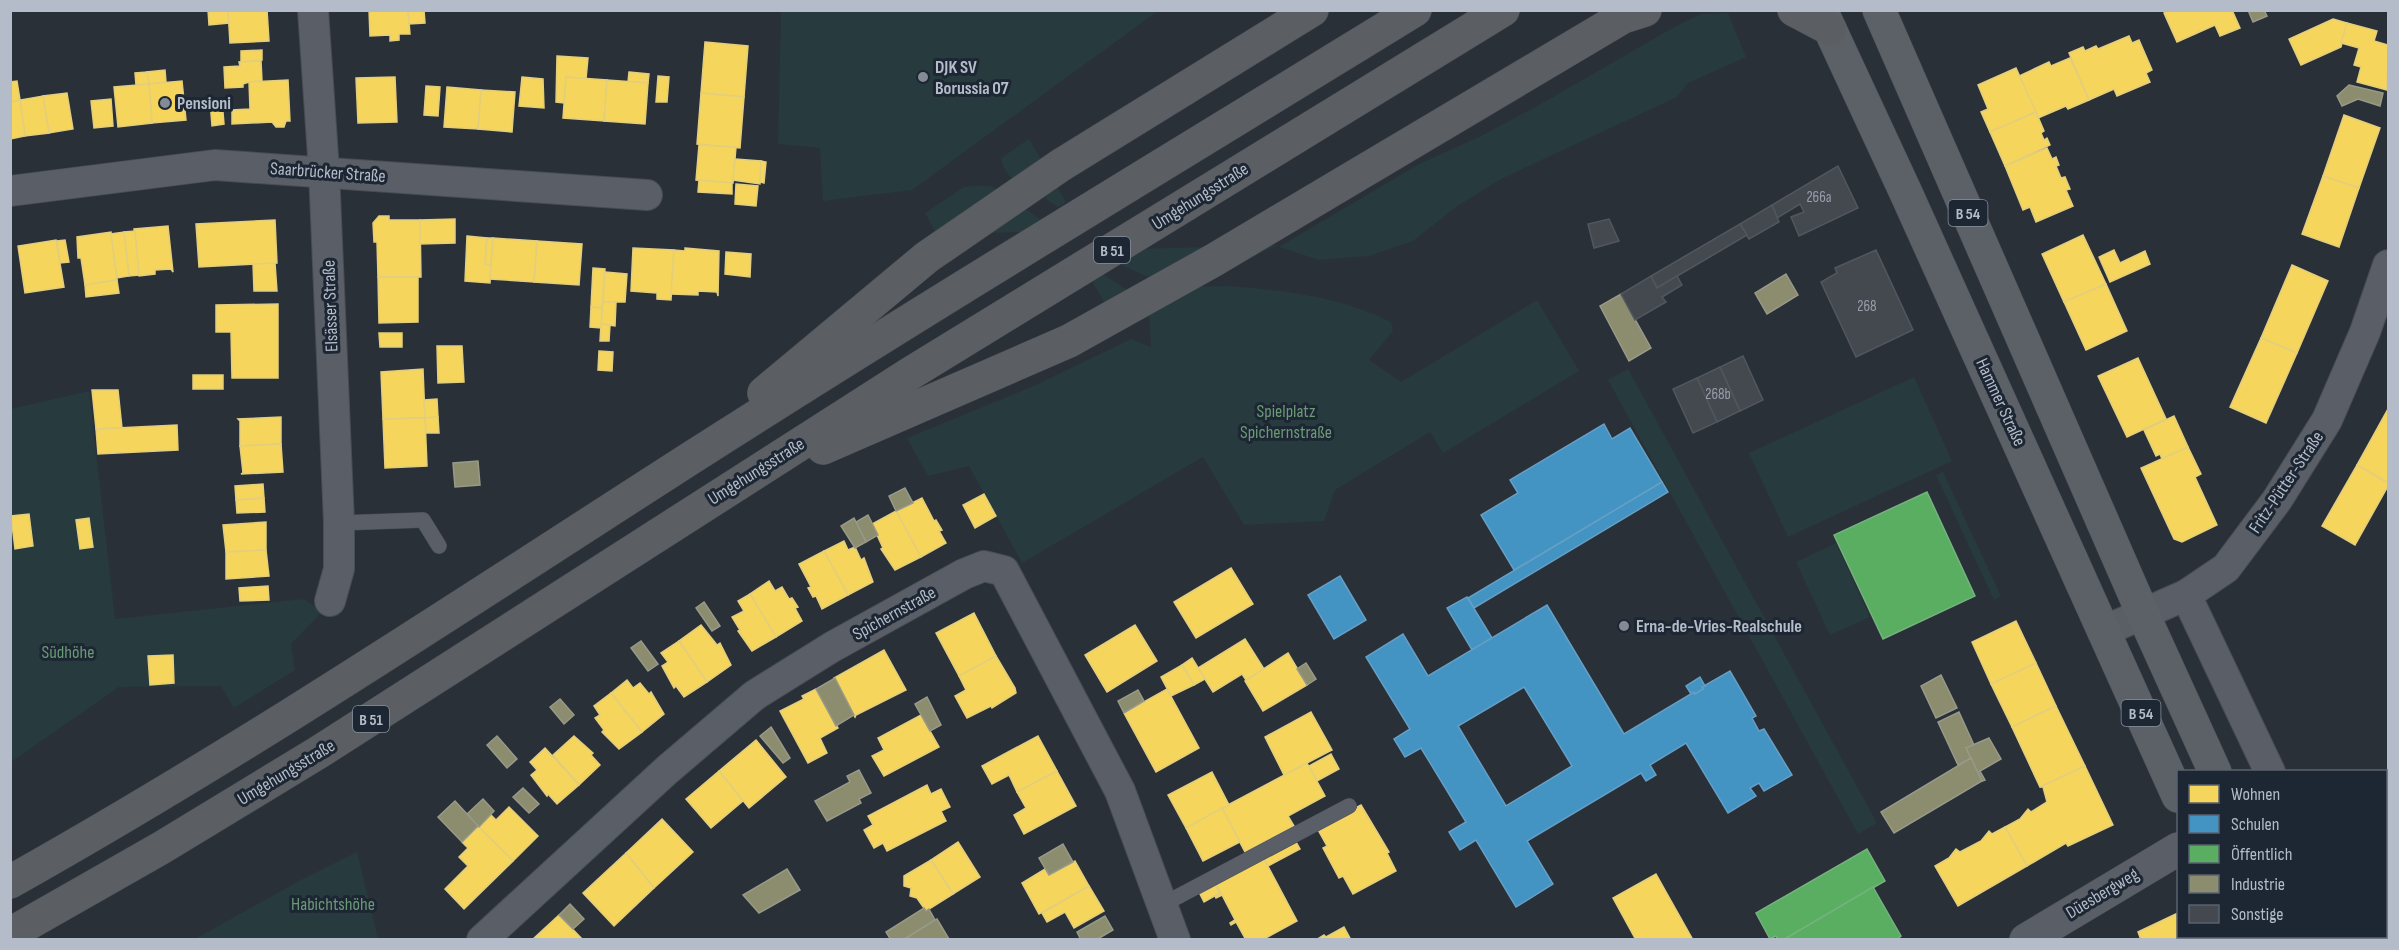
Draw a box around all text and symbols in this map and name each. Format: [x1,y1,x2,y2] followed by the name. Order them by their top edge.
[935,57,1009,99] place label: DJK SV Borussia 07
[916,70,930,84] marker: DJK SV Borussia 07
[177,93,231,114] place label: Pensioni
[158,96,172,110] marker: Pensioni
[269,158,386,187] street label: Saarbrücker Straße
[1148,158,1252,234] street label: Umgehungsstraße
[1806,188,1832,207] house number: 266a
[1948,200,1988,226] road number: B 54
[1094,237,1130,263] road number: B 51
[318,260,343,352] street label: Elsässer Straße
[1857,297,1877,316] house number: 268
[1971,355,2030,449] street label: Hammer Straße
[1705,385,1731,404] house number: 268b
[1240,401,1332,443] park label: Spielplatz Spichernstraße
[2245,427,2328,537] street label: Fritz-Pütter-Straße
[704,433,808,509] street label: Umgehungsstraße
[849,582,940,645] street label: Spichernstraße
[1636,616,1802,637] place label: Erna-de-Vries-Realschule
[1617,619,1631,633] marker: Erna-de-Vries-Realschule
[42,642,94,663] park label: Südhöhe
[2122,700,2160,726] road number: B 54
[353,706,389,732] road number: B 51
[234,735,339,810] street label: Umgehungsstraße
[2177,770,2387,938] legend
[2231,784,2280,805] text: Wohnen
[2231,814,2279,835] text: Schulen
[2231,844,2292,865] text: Öffentlich
[2062,864,2142,923] street label: Düesbergweg
[2231,874,2285,895] text: Industrie
[291,894,375,915] park label: Habichtshöhe
[2231,904,2284,925] text: Sonstige

